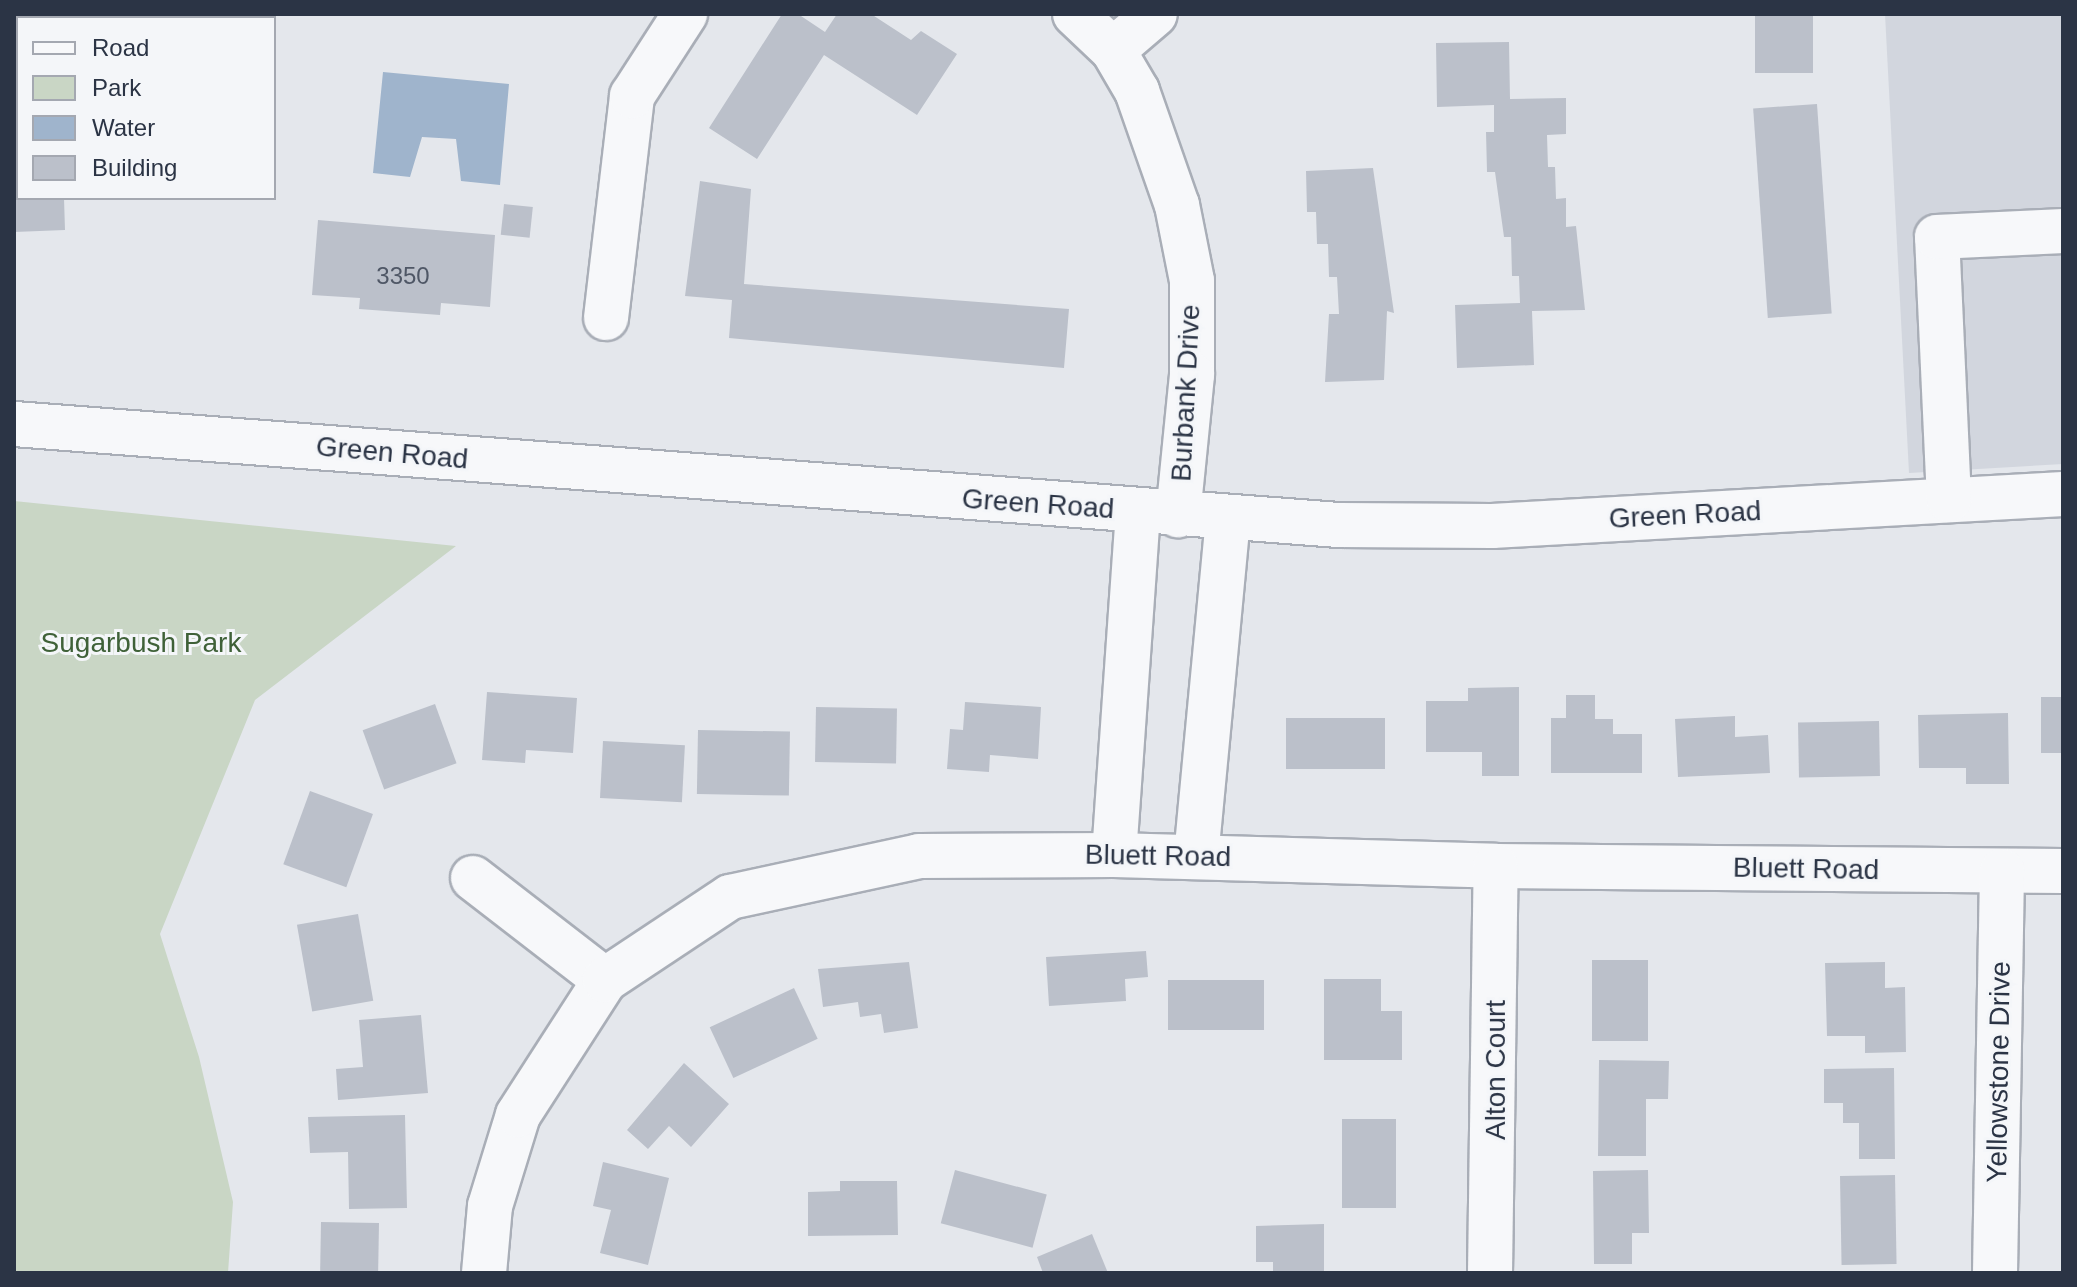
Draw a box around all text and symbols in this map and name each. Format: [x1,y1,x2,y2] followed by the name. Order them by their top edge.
[16,16,276,200] legend
[92,34,149,61] text: Road
[92,74,141,101] text: Park
[92,114,155,141] text: Water
[92,154,177,181] text: Building
[376,262,430,290] house number: 3350
[1165,304,1207,482] street label: Burbank Drive
[315,430,469,476] street label: Green Road
[961,482,1115,526] street label: Green Road
[1608,494,1762,536] street label: Green Road
[41,626,241,660] park label: Sugarbush Park
[1085,838,1231,874] street label: Bluett Road
[1733,851,1879,887] street label: Bluett Road
[1980,961,2018,1183] street label: Yellowstone Drive
[1479,1000,1513,1140] street label: Alton Court

